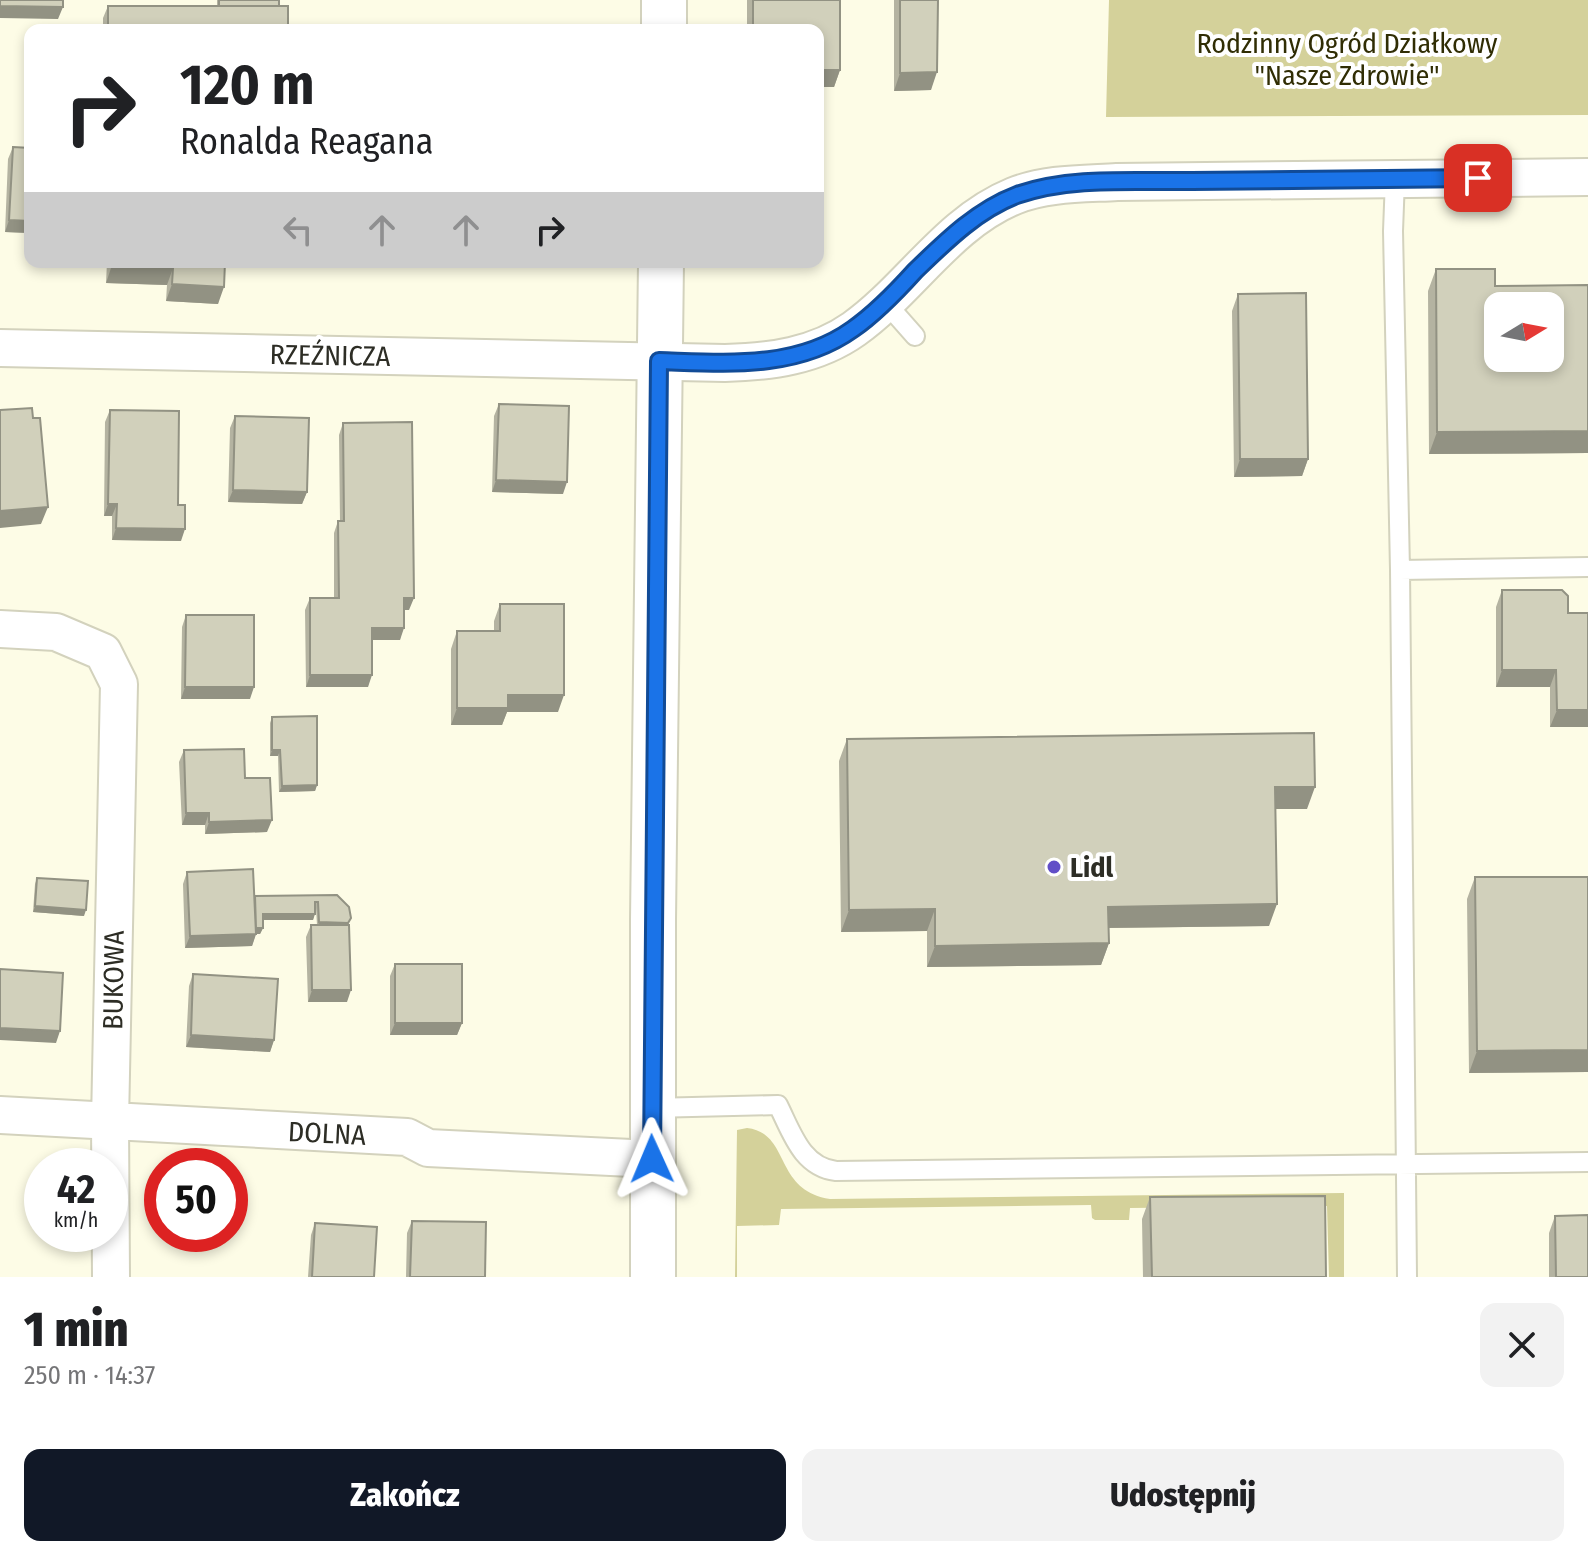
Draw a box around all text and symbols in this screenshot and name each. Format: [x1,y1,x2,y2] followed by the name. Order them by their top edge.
[1196,27,1498,92] park label: Rodzinny Ogród Działkowy "Nasze Zdrowie"
[180,52,315,119] text: 120 m
[48,56,152,160] icon: right
[180,120,433,164] text: Ronalda Reagana
[1444,144,1512,212] pin
[1456,156,1500,200] icon: arrive
[276,208,320,252] icon: left
[360,208,404,252] icon: ahead
[444,208,488,252] icon: ahead
[528,208,572,252] icon: right
[1484,292,1564,372] north arrow
[1484,292,1564,372] map controls
[269,338,391,373] street label: RZEŹNICZA
[1070,851,1114,884] place label: Lidl
[1045,858,1063,876] marker: Lidl
[96,930,131,1030] street label: BUKOWA
[287,1115,367,1152] street label: DOLNA
[610,1117,694,1201] position arrow
[144,1148,248,1252] speed limit sign: 50
[57,1166,95,1214] text: 42
[54,1208,98,1232] text: km/h
[24,1301,128,1359] text: 1 min
[1480,1303,1564,1387] button: close
[24,1360,155,1391] text: 250 m · 14:37
[24,1449,786,1541] button: Zakończ
[802,1449,1564,1541] button: Udostępnij

